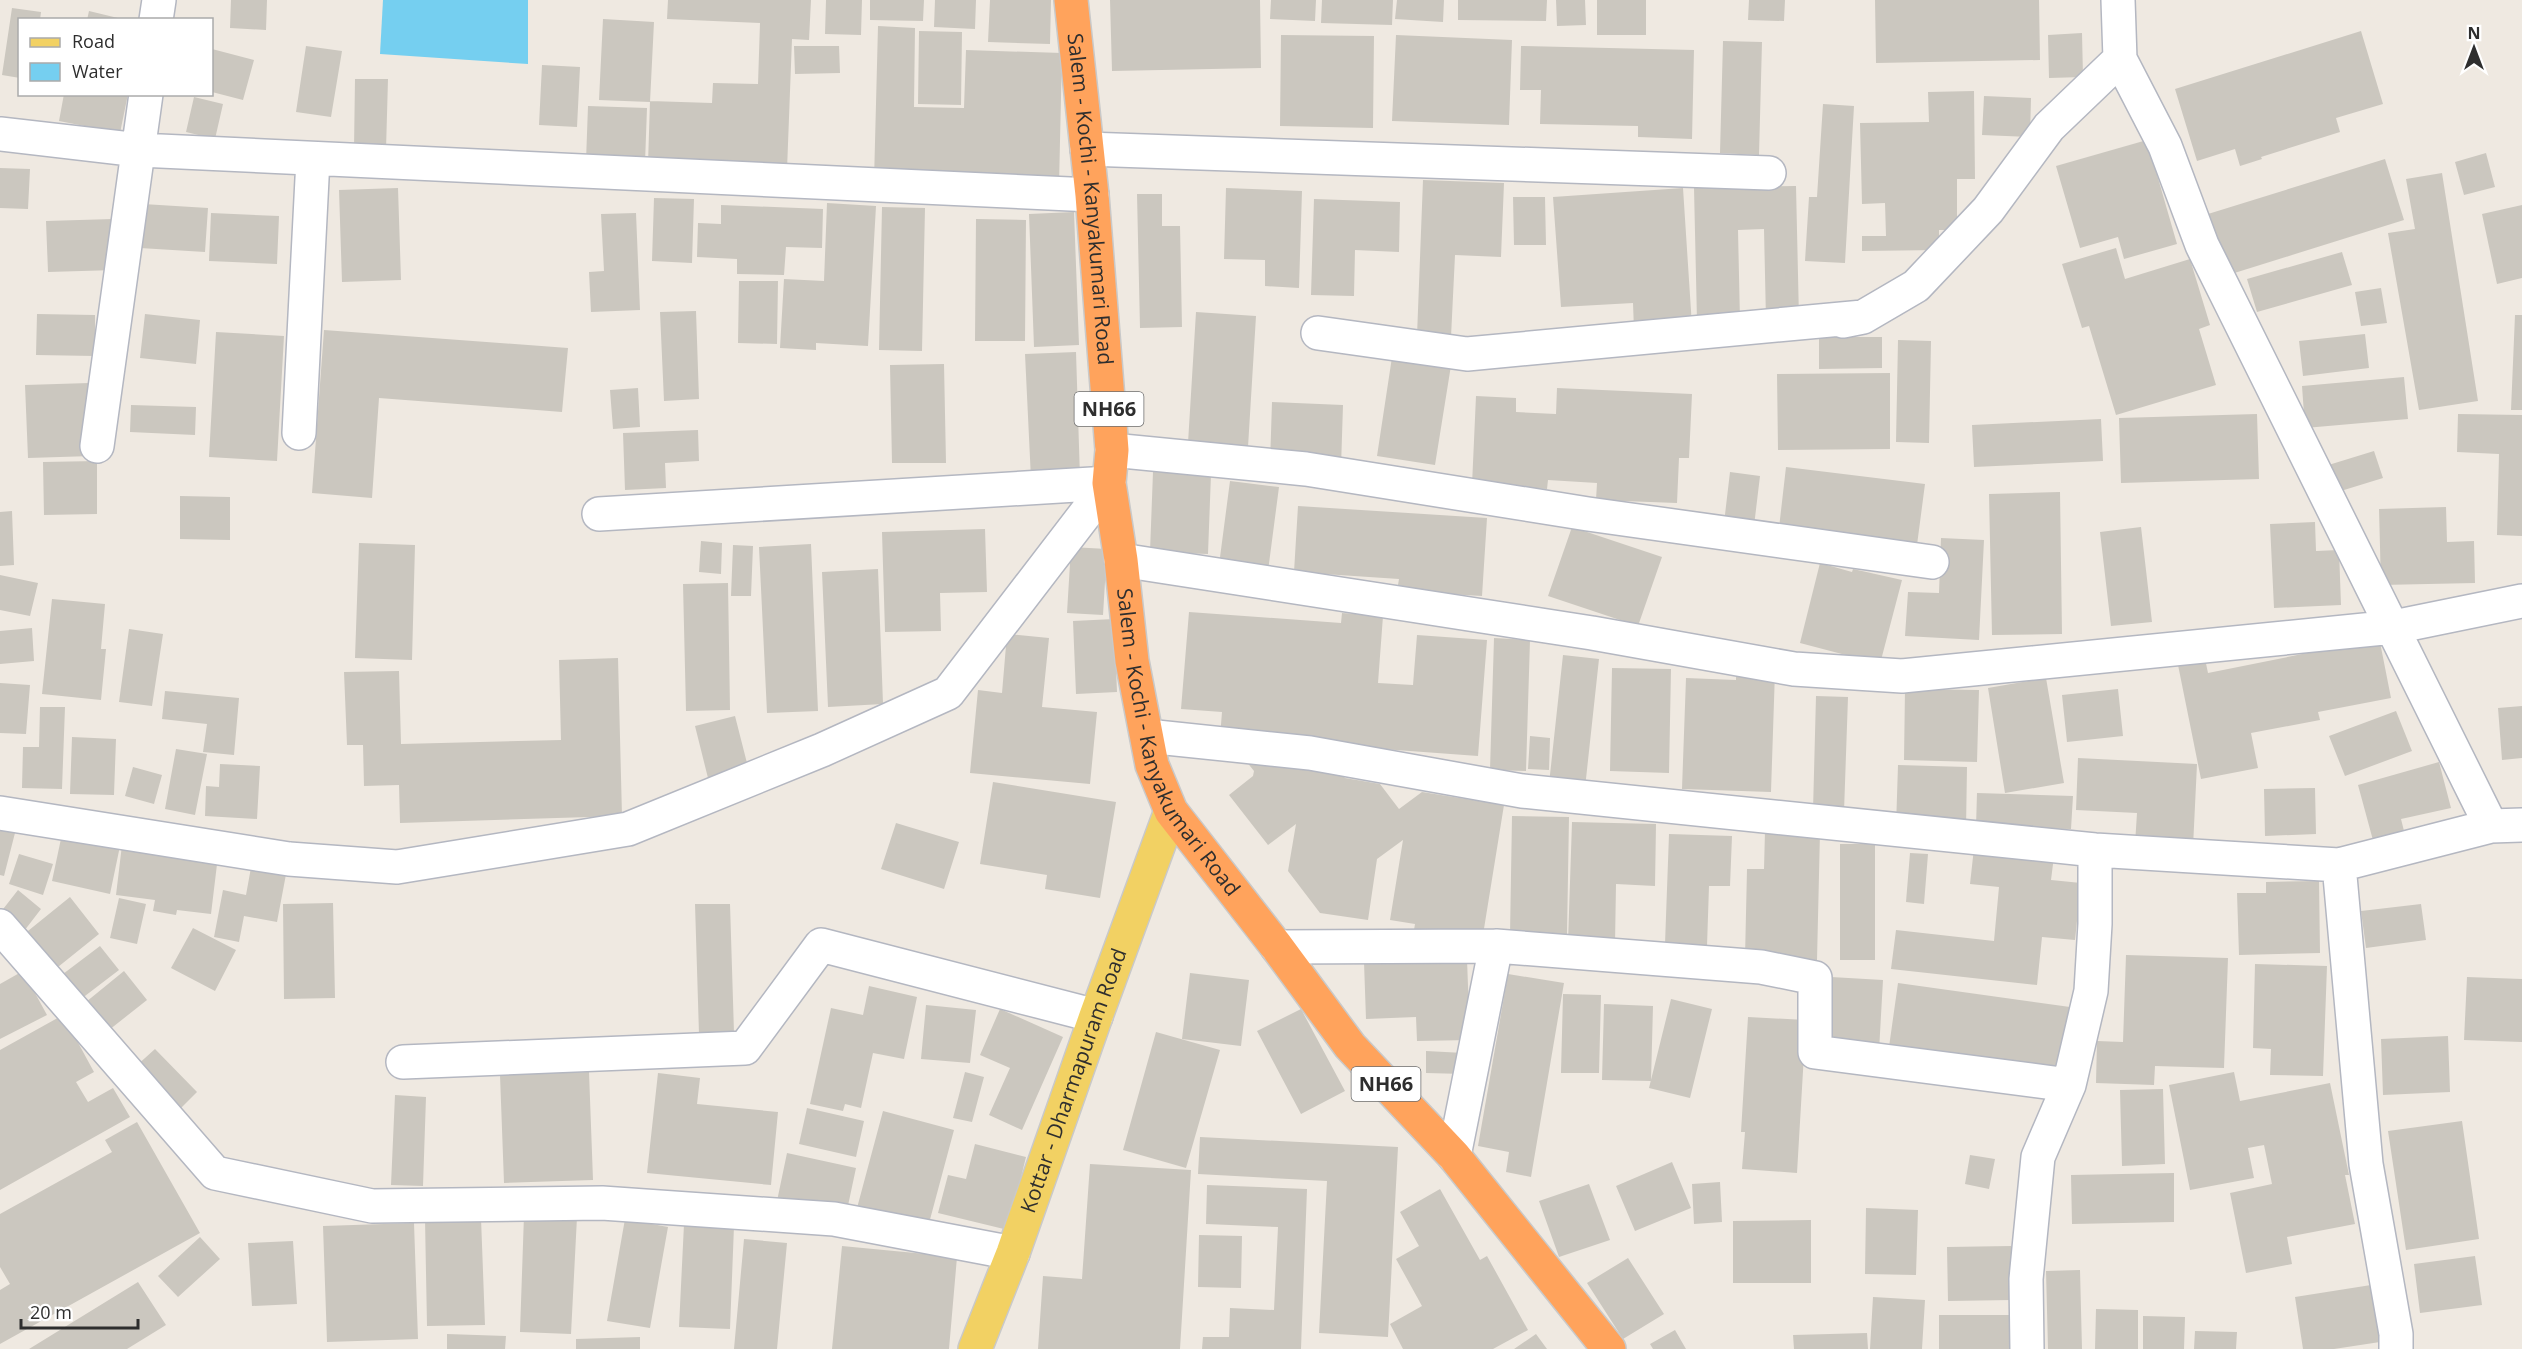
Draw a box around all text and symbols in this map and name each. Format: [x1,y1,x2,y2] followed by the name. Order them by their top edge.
[18,18,213,96] legend
[2444,18,2504,78] north arrow
[2467,22,2481,44] text: N
[72,29,115,53] text: Road
[1062,32,1120,366] street label: Salem - Kochi - Kanyakumari Road
[72,59,123,83] text: Water
[1074,392,1144,426] road number: NH66
[1111,587,1247,901] street label: Salem - Kochi - Kanyakumari Road
[1013,944,1133,1217] street label: Kottar - Dharmapuram Road
[1352,1067,1420,1101] road number: NH66
[21,1292,138,1330] scale bar
[30,1300,72,1324] text: 20 m

